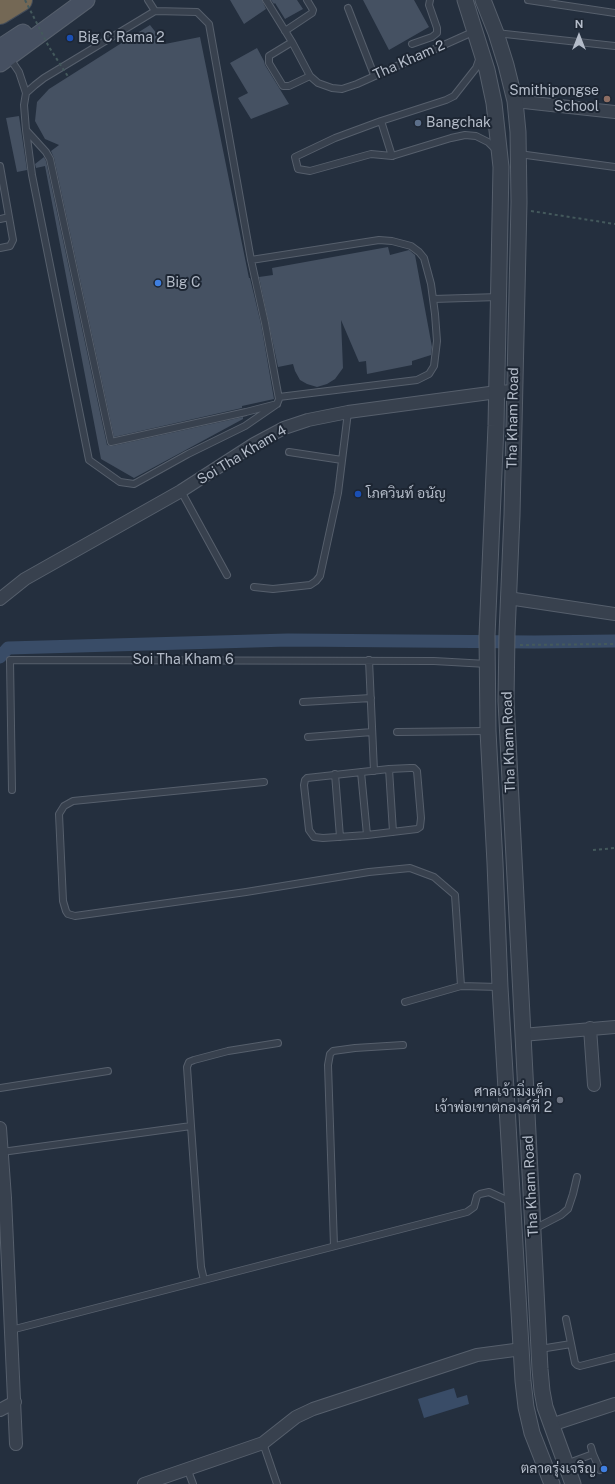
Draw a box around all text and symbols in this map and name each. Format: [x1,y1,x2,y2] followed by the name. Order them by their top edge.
[559,16,599,56] north arrow
[575,18,583,30] text: N
[78,30,165,46] place label: Big C Rama 2
[65,33,75,43] marker: Big C Rama 2
[371,37,447,83] street label: Tha Kham 2
[509,83,599,116] place label: Smithipongse School
[602,94,612,104] marker: Smithipongse School
[426,115,491,131] place label: Bangchak
[413,118,423,128] marker: Bangchak
[166,275,201,291] place label: Big C
[153,278,163,288] marker: Big C
[504,367,522,469] street label: Tha Kham Road
[194,422,290,488] street label: Soi Tha Kham 4
[366,486,446,502] place label: โภควินท์ อนัญ
[353,489,363,499] marker: โภควินท์ อนัญ
[132,652,234,668] street label: Soi Tha Kham 6
[499,691,519,793] street label: Tha Kham Road
[435,1084,552,1116] place label: ศาลเจ้ามิ่งเต็ก เจ้าพ่อเขาตกองค์ที่ 2
[555,1095,565,1105] marker: ศาลเจ้ามิ่งเต็ก เจ้าพ่อเขาตกองค์ที่ 2
[520,1135,542,1237] street label: Tha Kham Road
[521,1461,596,1477] place label: ตลาดรุ่งเจริญ
[599,1464,609,1474] marker: ตลาดรุ่งเจริญ

